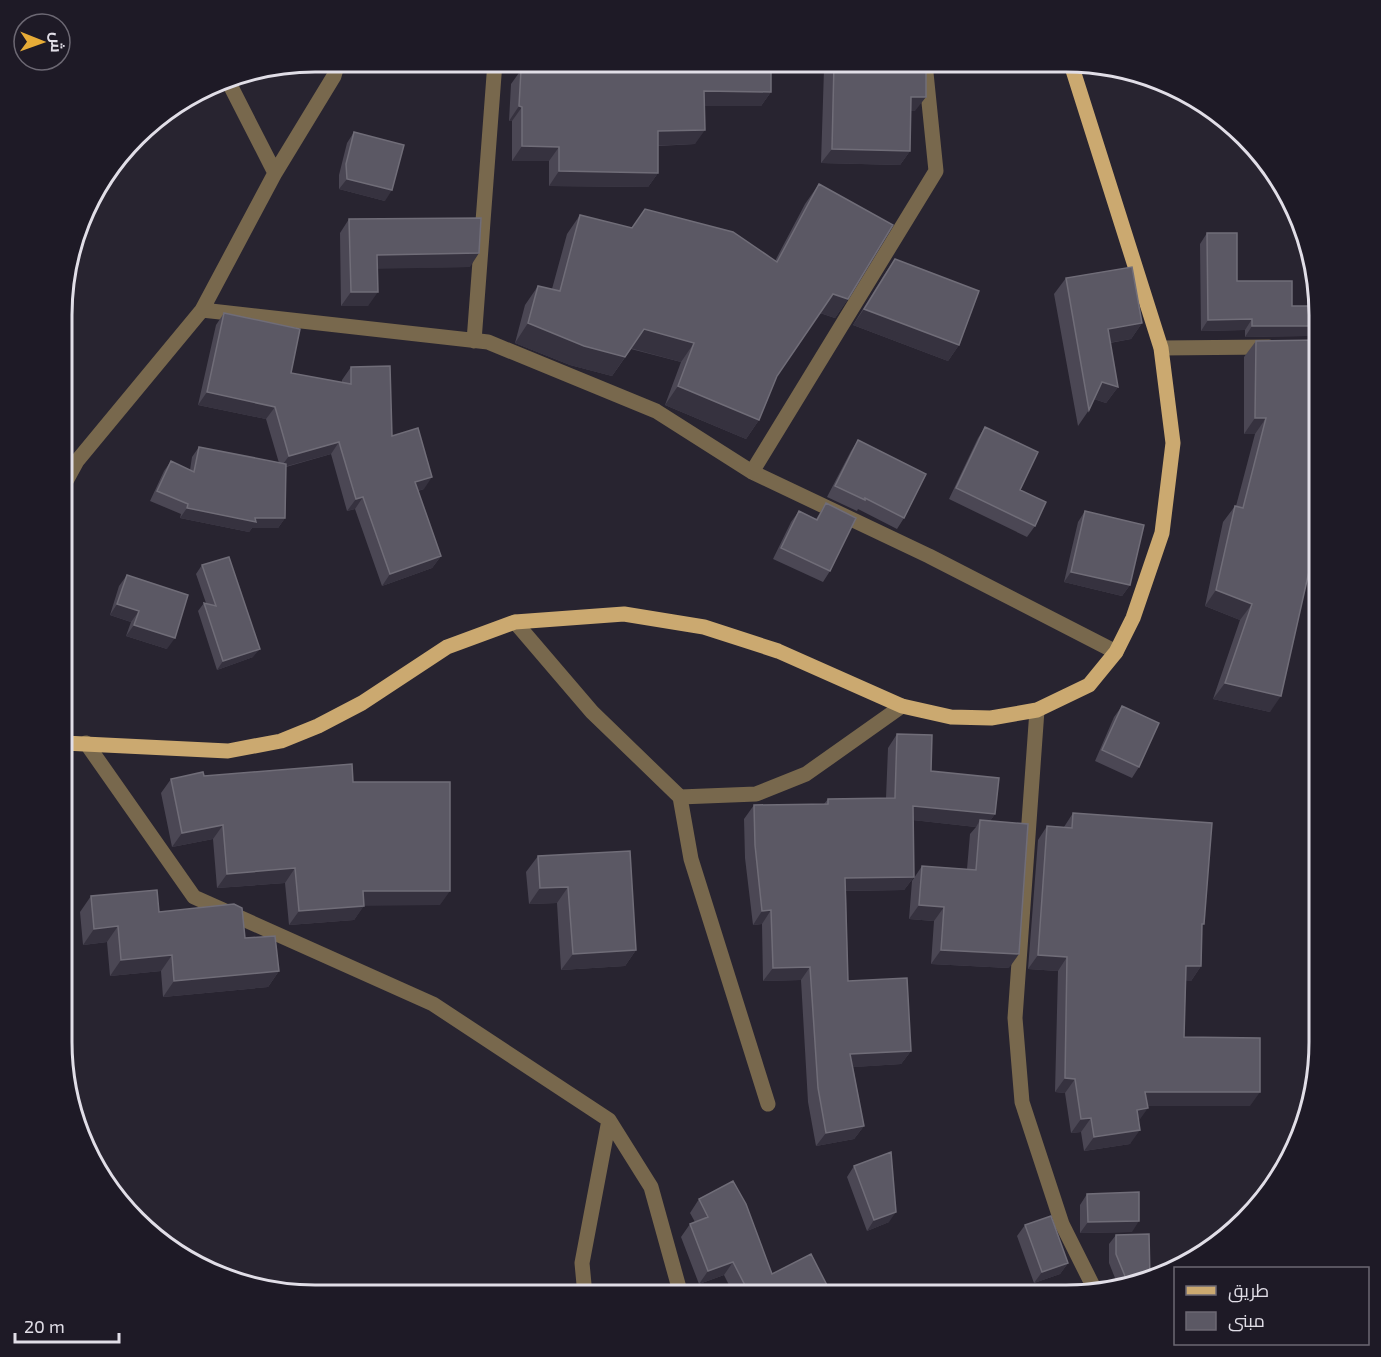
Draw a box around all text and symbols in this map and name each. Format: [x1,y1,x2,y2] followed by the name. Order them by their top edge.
[12,12,72,72] north arrow
[47,32,67,53] text: ش
[1174,1267,1369,1345] legend
[1228,1279,1269,1303] text: طريق
[15,1306,118,1344] scale bar
[1228,1309,1265,1332] text: مبنى
[24,1315,65,1337] text: 20 m

